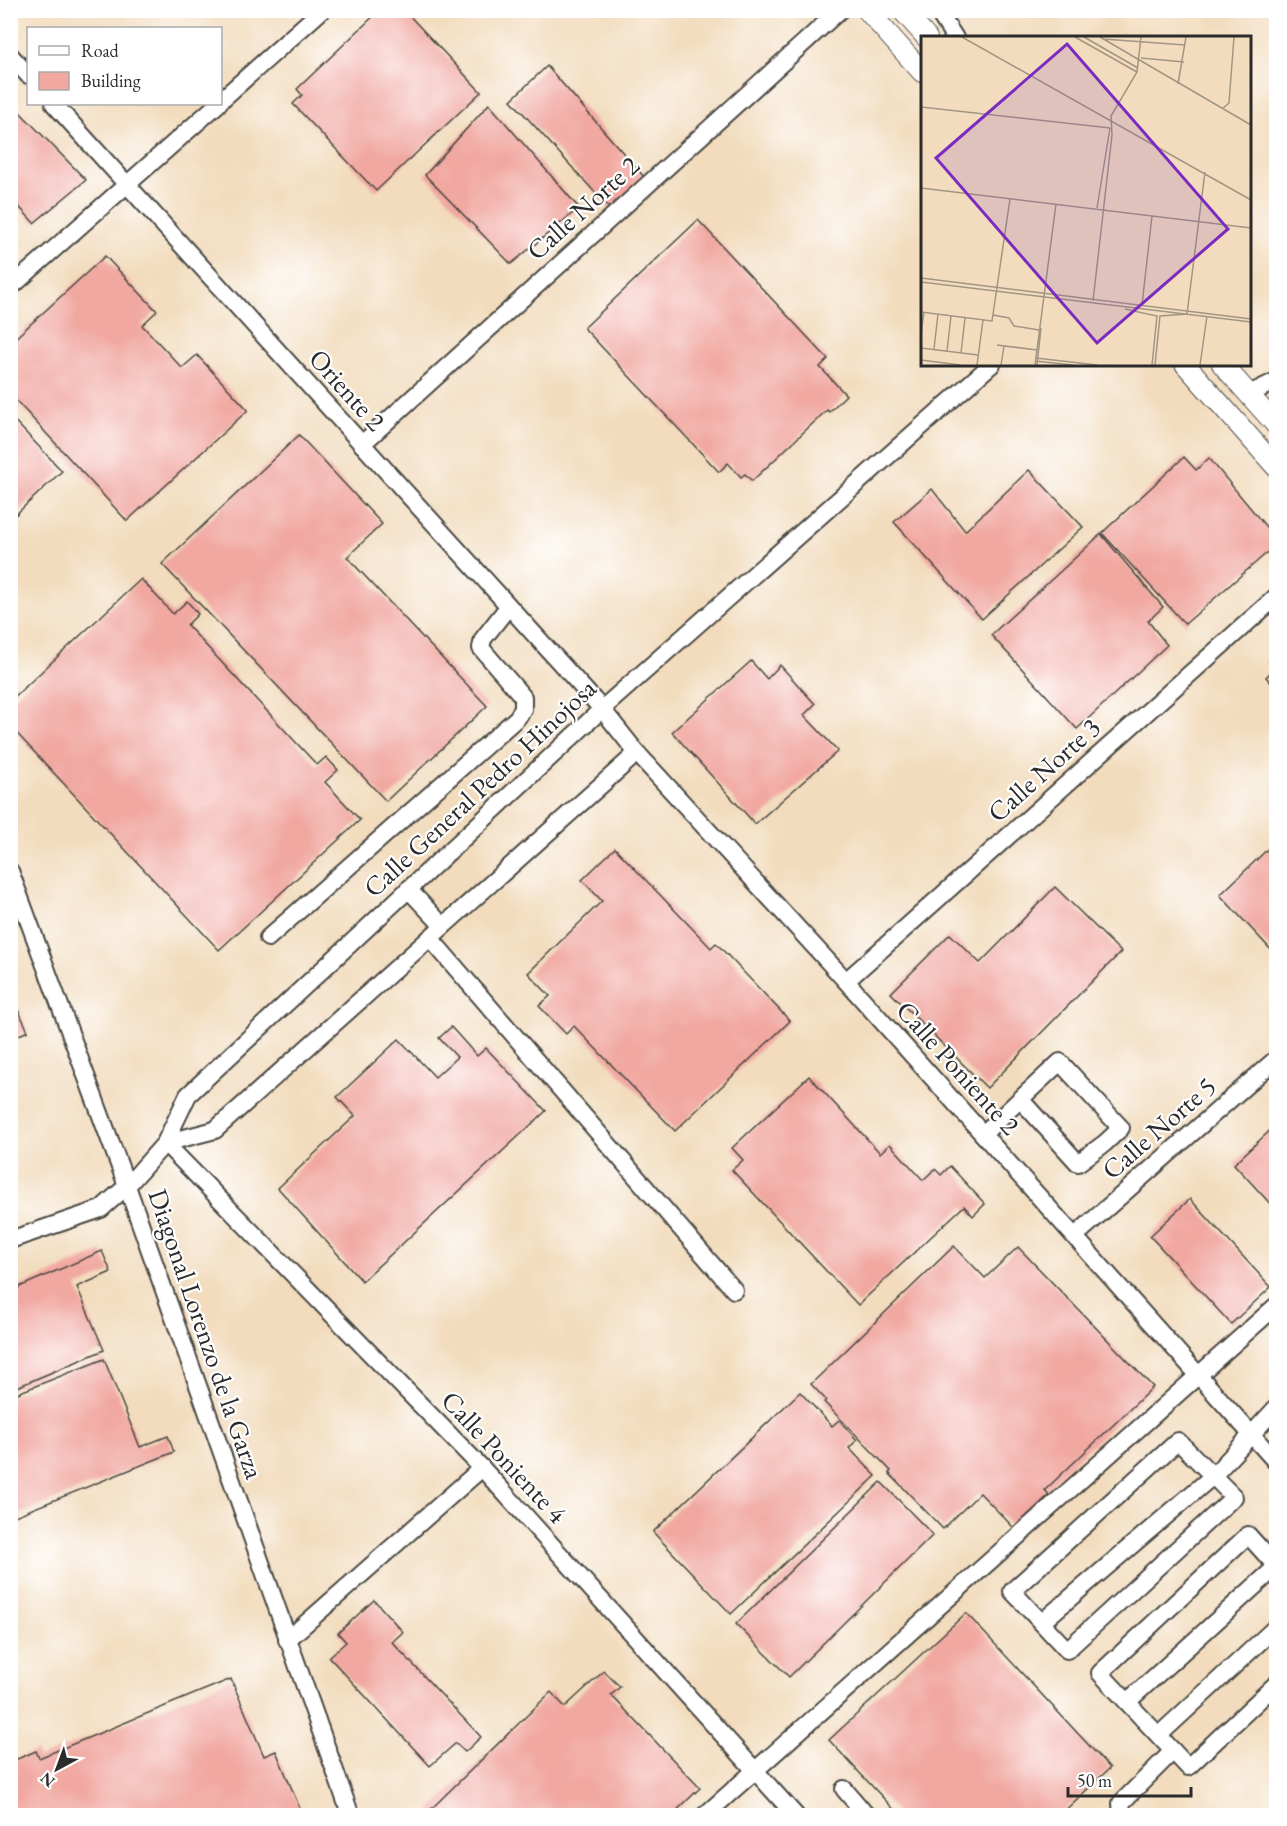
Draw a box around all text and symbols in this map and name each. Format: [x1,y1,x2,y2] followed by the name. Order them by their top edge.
[27,27,222,105] legend
[921,36,1251,366] inset map
[81,39,120,62] text: Road
[81,69,141,92] text: Building
[519,148,646,267] street label: Calle Norte 2
[301,341,393,438] street label: Oriente 2
[356,670,604,905] street label: Calle General Pedro Hinojosa
[980,710,1107,829] street label: Calle Norte 3
[889,993,1028,1142] street label: Calle Poniente 2
[1094,1069,1223,1187] street label: Calle Norte 5
[140,1184,273,1484] street label: Diagonal Lorenzo de la Garza
[434,1383,575,1531] street label: Calle Poniente 4
[27,1739,87,1799] north arrow
[1068,1760,1191,1798] scale bar
[36,1768,59,1792] text: N
[1077,1769,1112,1792] text: 50 m

